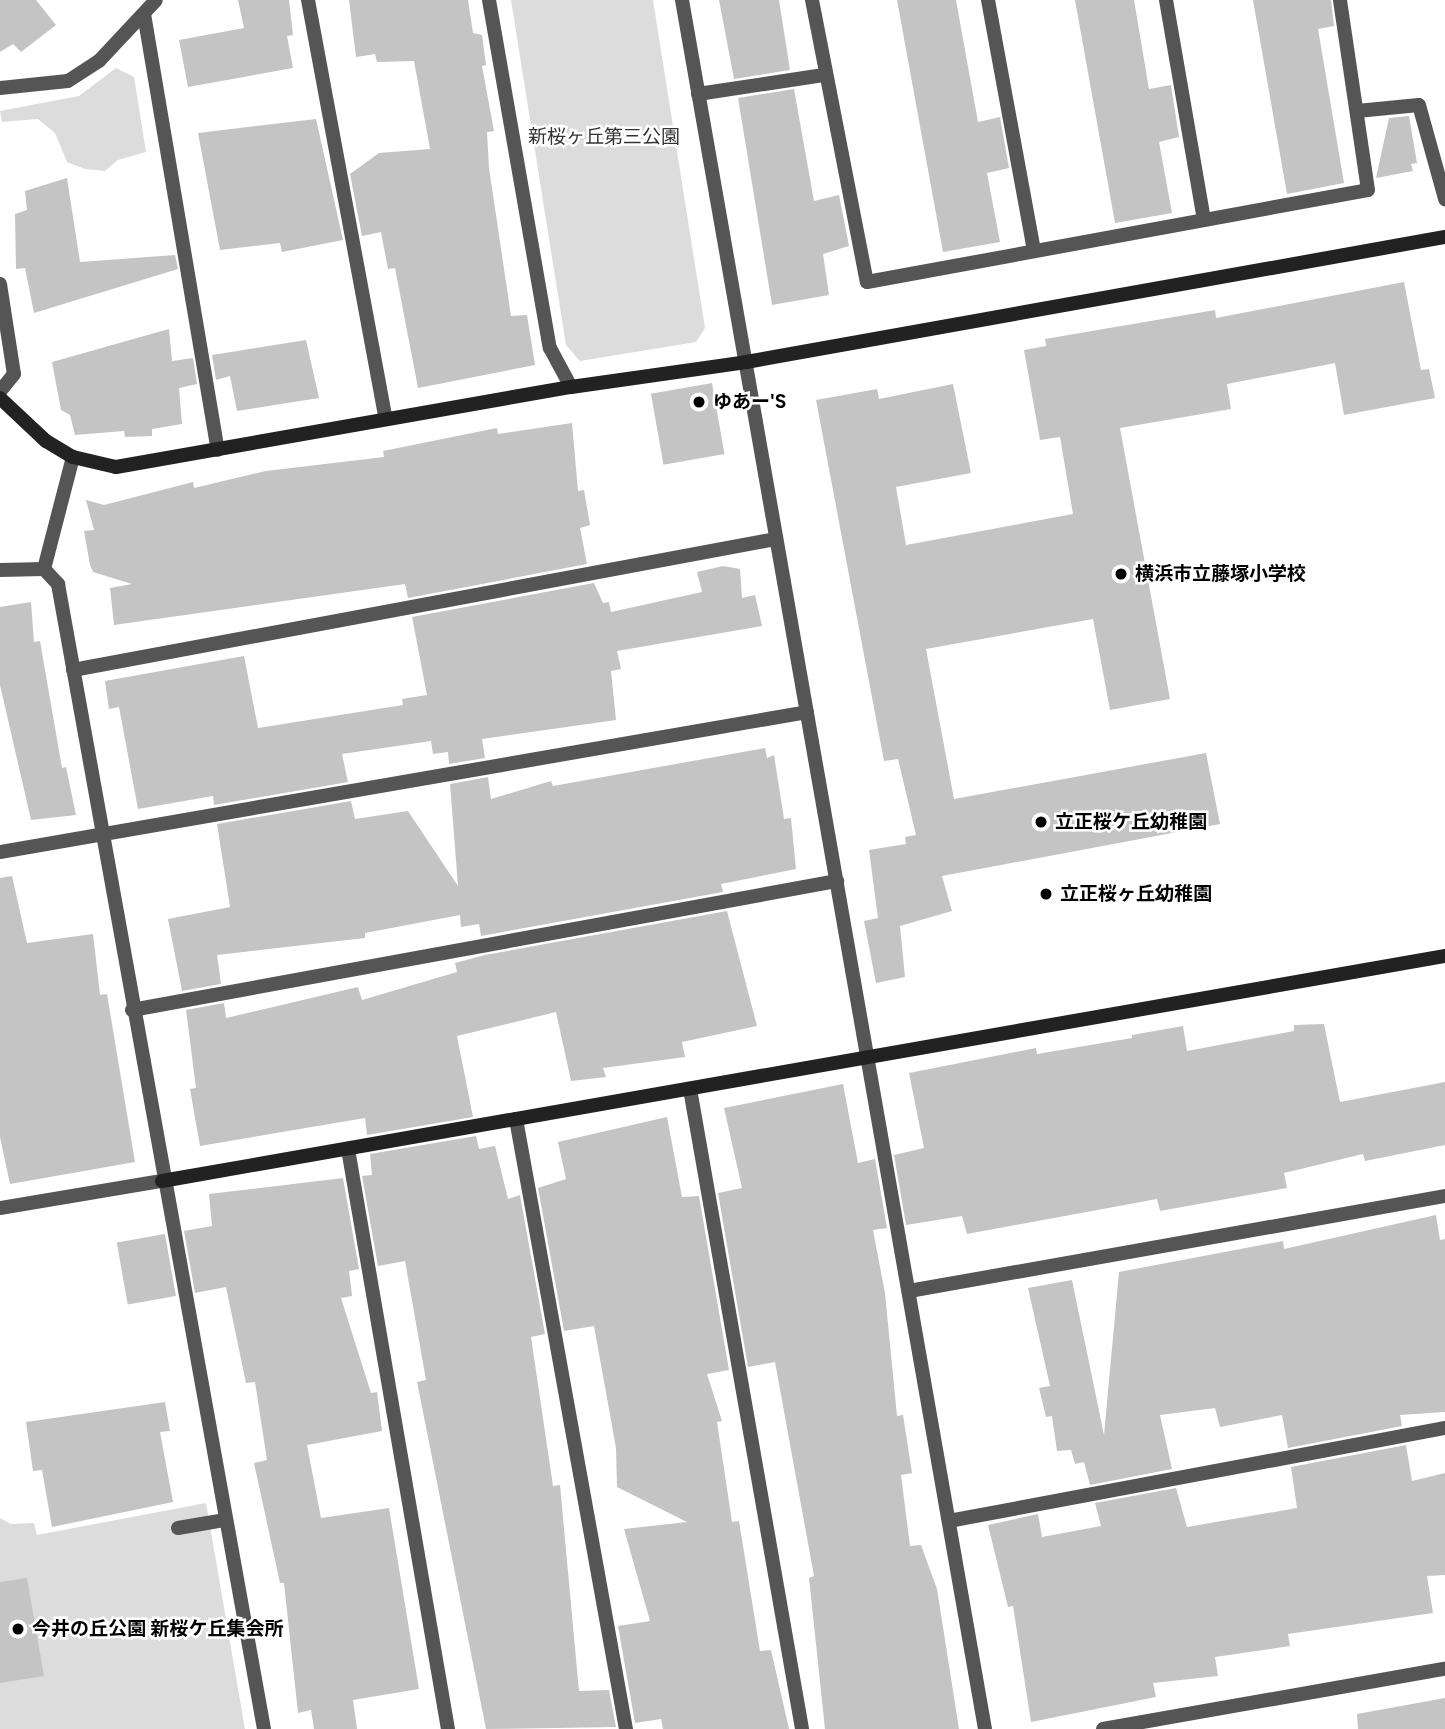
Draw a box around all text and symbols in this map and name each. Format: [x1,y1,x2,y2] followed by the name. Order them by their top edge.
[528,126,680,148] park label: 新桜ヶ丘第三公園
[713,391,786,413] place label: ゆあー'S
[691,394,707,410] marker: ゆあー'S
[1135,563,1306,585] place label: 横浜市立藤塚小学校
[1113,566,1129,582] marker: 横浜市立藤塚小学校
[1055,811,1207,833] place label: 立正桜ケ丘幼稚園
[1033,814,1049,830] marker: 立正桜ケ丘幼稚園
[1060,883,1212,905] place label: 立正桜ヶ丘幼稚園
[1038,886,1054,902] marker: 立正桜ヶ丘幼稚園
[32,1618,284,1640] place label: 今井の丘公園 新桜ケ丘集会所
[10,1621,26,1637] marker: 今井の丘公園 新桜ケ丘集会所

